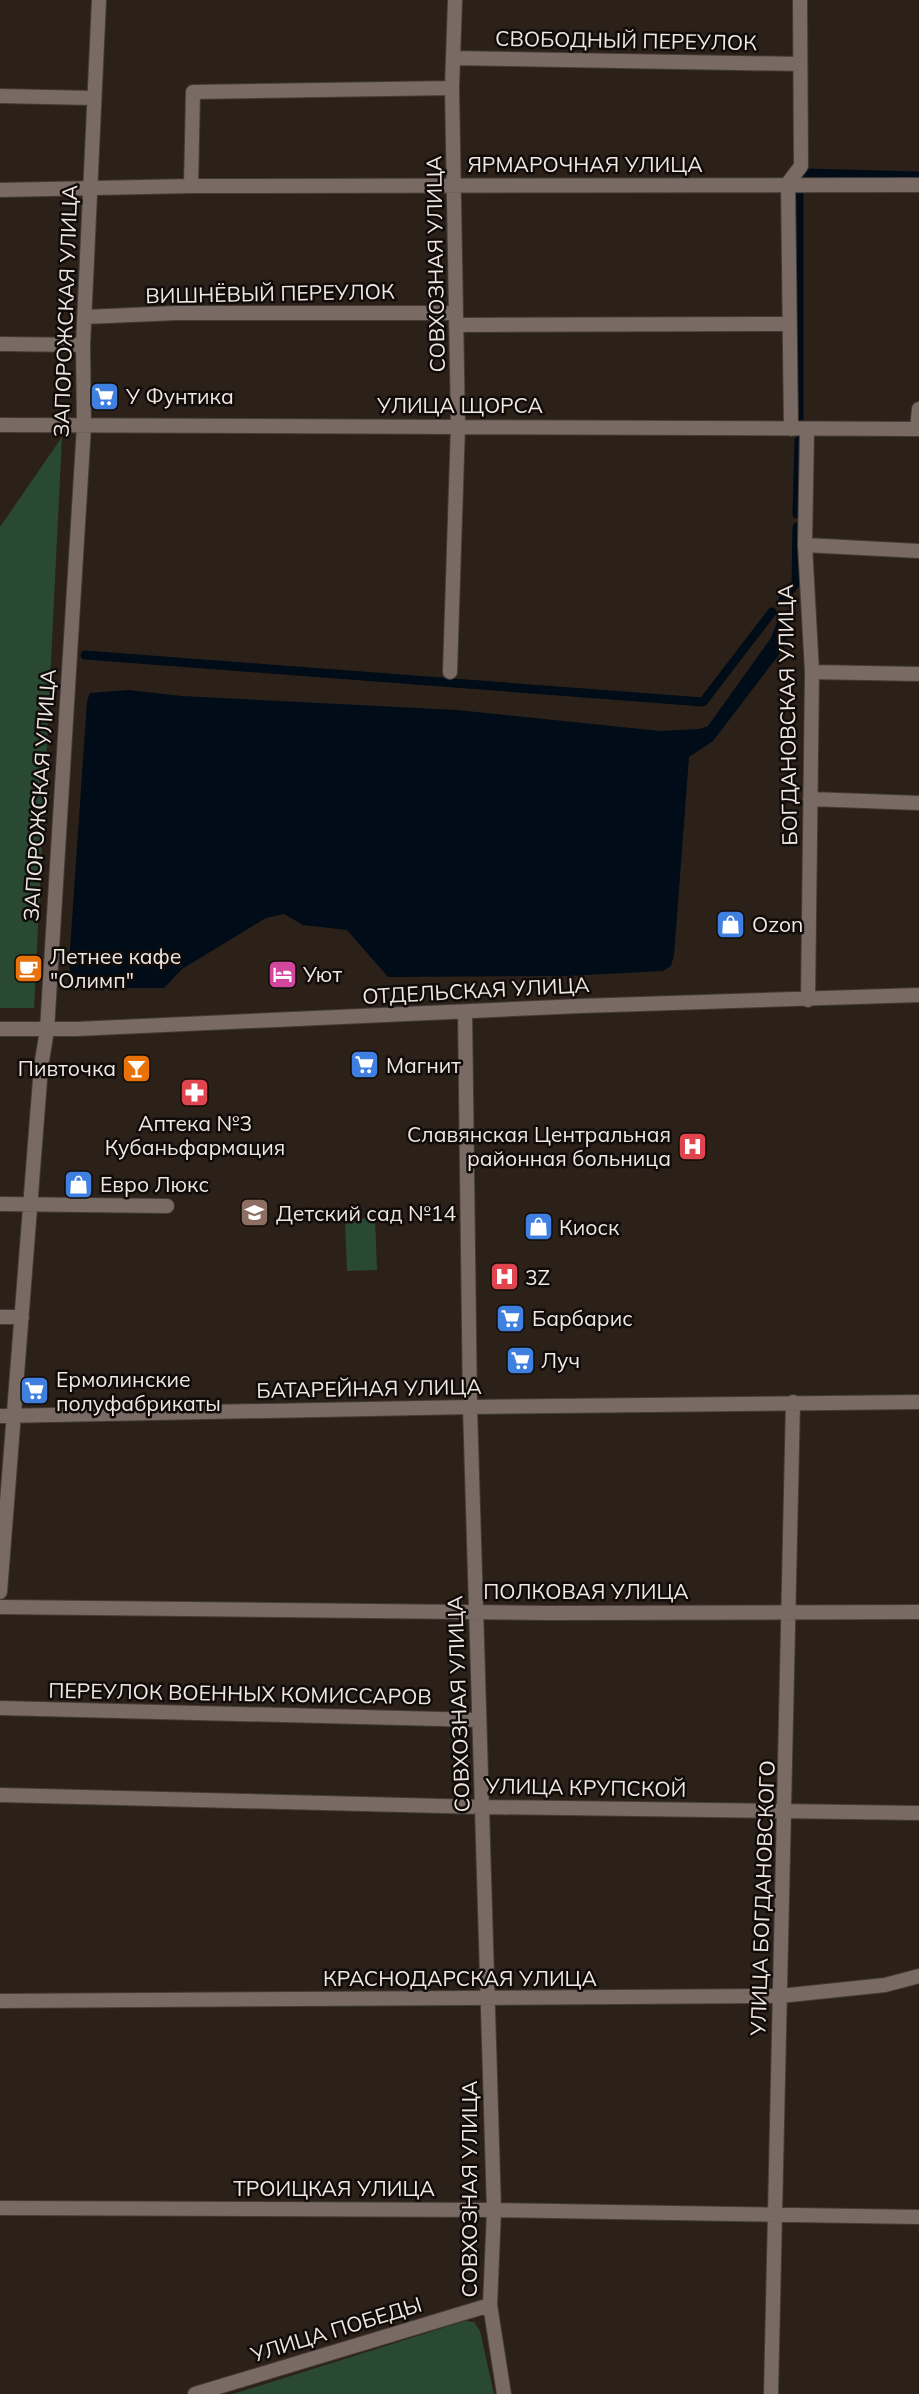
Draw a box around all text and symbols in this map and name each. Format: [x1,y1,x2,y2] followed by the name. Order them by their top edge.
[495,25,757,55] street label: СВОБОДНЫЙ ПЕРЕУЛОК
[467,151,703,177] street label: ЯРМАРОЧНАЯ УЛИЦА
[420,155,450,373] street label: СОВХОЗНАЯ УЛИЦА
[48,184,82,438] street label: ЗАПОРОЖСКАЯ УЛИЦА
[145,278,395,308] street label: ВИШНЁВЫЙ ПЕРЕУЛОК
[89,380,121,412] supermarket icon: У Фунтика
[125,383,234,409] place label: У Фунтика
[376,392,544,418] street label: УЛИЦА ЩОРСА
[772,583,802,846] street label: БОГДАНОВСКАЯ УЛИЦА
[17,667,61,922] street label: ЗАПОРОЖСКАЯ УЛИЦА
[715,908,747,940] shop icon: Ozon
[752,911,803,937] place label: Ozon
[50,943,181,993] place label: Летнее кафе "Олимп"
[13,952,45,984] cafe icon: Летнее кафе "Олимп"
[266,958,298,990] hotel icon: Уют
[302,961,342,987] place label: Уют
[362,971,591,1009] street label: ОТДЕЛЬСКАЯ УЛИЦА
[349,1049,381,1081] supermarket icon: Магнит
[121,1052,153,1084] bar icon: Пивточка
[386,1052,461,1078] place label: Магнит
[18,1055,116,1081] place label: Пивточка
[179,1076,211,1108] pharmacy icon: Аптека №3 Кубаньфармация
[105,1110,285,1160] place label: Аптека №3 Кубаньфармация
[407,1121,671,1171] place label: Славянская Центральная районная больница
[676,1130,708,1162] hospital icon: Славянская Центральная районная больница
[63,1168,95,1200] shop icon: Евро Люкс
[100,1171,209,1197] place label: Евро Люкс
[239,1197,271,1229] school or university icon: Детский сад №14
[276,1200,456,1226] place label: Детский сад №14
[522,1211,554,1243] shop icon: Киоск
[559,1214,620,1240] place label: Киоск
[488,1261,520,1293] hospital icon: 3Z
[525,1264,550,1290] place label: 3Z
[495,1302,527,1334] supermarket icon: Барбарис
[532,1305,633,1331] place label: Барбарис
[504,1344,536,1376] supermarket icon: Луч
[541,1347,580,1373] place label: Луч
[56,1366,221,1416] place label: Ермолинские полуфабрикаты
[256,1373,482,1403] street label: БАТАРЕЙНАЯ УЛИЦА
[19,1375,51,1407] supermarket icon: Ермолинские полуфабрикаты
[483,1578,689,1604] street label: ПОЛКОВАЯ УЛИЦА
[441,1595,475,1813] street label: СОВХОЗНАЯ УЛИЦА
[48,1677,432,1709] street label: ПЕРЕУЛОК ВОЕННЫХ КОМИССАРОВ
[744,1760,780,2037] street label: УЛИЦА БОГДАНОВСКОГО
[484,1772,687,1802] street label: УЛИЦА КРУПСКОЙ
[323,1965,598,1991] street label: КРАСНОДАРСКАЯ УЛИЦА
[456,2080,482,2297] street label: СОВХОЗНАЯ УЛИЦА
[233,2175,435,2201] street label: ТРОИЦКАЯ УЛИЦА
[246,2291,425,2368] street label: УЛИЦА ПОБЕДЫ

